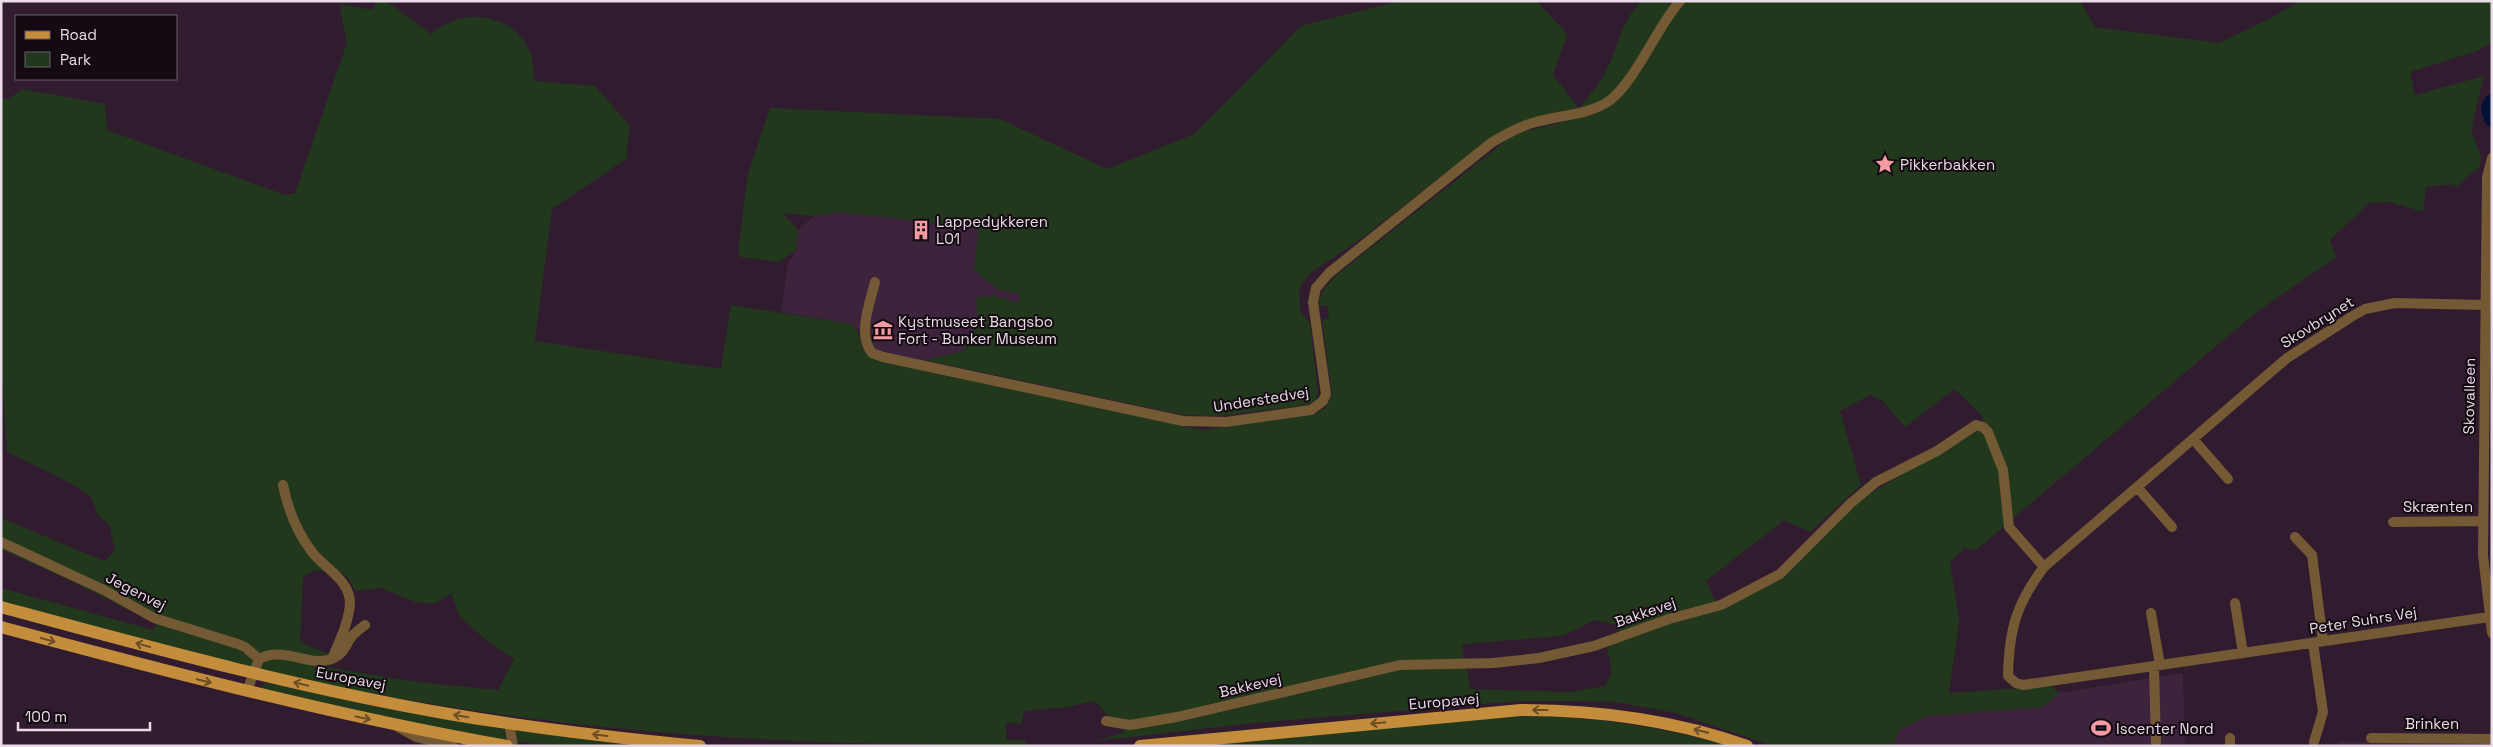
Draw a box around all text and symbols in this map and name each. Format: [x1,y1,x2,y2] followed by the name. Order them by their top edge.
[15,15,178,80] legend
[60,25,97,44] text: Road
[60,50,91,69] text: Park
[1874,153,1896,175] place icon: Pikkerbakken
[1900,155,1995,174] place label: Pikkerbakken
[936,212,1048,248] place label: Lappedykkeren L01
[910,219,932,241] building icon: Lappedykkeren L01
[2277,292,2357,352] street label: Skovbrynet
[898,312,1057,348] place label: Kystmuseet Bangsbo Fort - Bunker Museum
[872,319,894,341] museum icon: Kystmuseet Bangsbo Fort - Bunker Museum
[2459,358,2479,434] street label: Skovalleen
[1212,382,1310,416] street label: Understedvej
[2403,497,2473,516] street label: Skrænten
[103,568,169,614] street label: Jegenvej
[1612,593,1678,631] street label: Bakkevej
[2308,602,2418,638] street label: Peter Suhrs Vej
[40,635,56,645] one-way arrow
[136,640,152,650] one-way arrow
[315,662,387,694] street label: Europavej
[1217,669,1283,701] street label: Bakkevej
[195,677,211,686] one-way arrow
[294,679,310,688] one-way arrow
[1408,688,1480,714] street label: Europavej
[18,700,150,732] scale bar
[1532,705,1548,715] one-way arrow
[25,707,67,726] text: 100 m
[453,710,469,720] one-way arrow
[354,714,370,723] one-way arrow
[2405,714,2459,733] street label: Brinken
[2090,717,2112,739] sports icon: Iscenter Nord
[1370,718,1386,728] one-way arrow
[2116,719,2214,738] place label: Iscenter Nord
[1693,726,1709,735] one-way arrow
[592,730,608,740] one-way arrow

